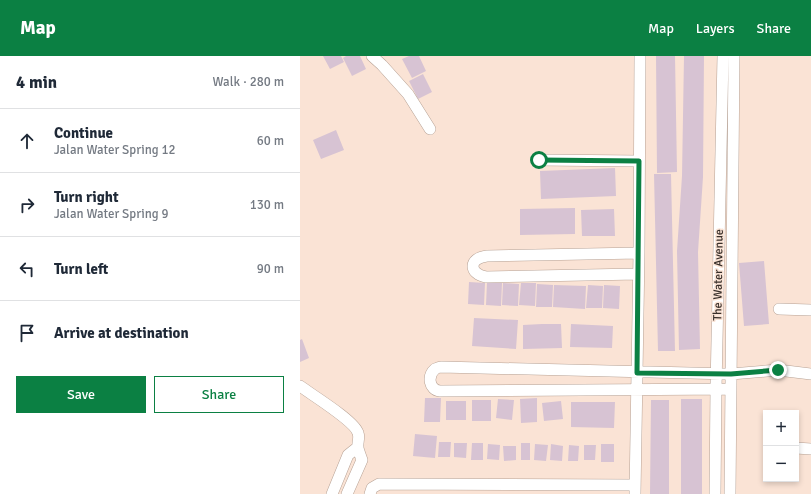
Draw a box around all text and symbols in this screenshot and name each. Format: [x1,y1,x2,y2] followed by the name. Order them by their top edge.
[20,16,56,40] text: Map
[648,20,674,37] text: Map
[696,20,735,37] text: Layers
[757,20,791,37] text: Share
[16,72,57,93] text: 4 min
[213,74,284,90] text: Walk · 280 m
[54,124,113,142] text: Continue
[16,130,38,152] icon: ahead
[257,133,284,149] text: 60 m
[54,142,176,158] text: Jalan Water Spring 12
[530,151,548,169] route start
[54,188,119,206] text: Turn right
[16,194,38,216] icon: right
[250,197,284,213] text: 130 m
[54,206,169,222] text: Jalan Water Spring 9
[710,229,727,321] street label: The Water Avenue
[16,258,38,280] icon: left
[54,260,108,278] text: Turn left
[257,261,284,277] text: 90 m
[16,322,38,344] icon: arrive
[54,324,189,342] text: Arrive at destination
[769,361,787,379] route end
[16,376,146,413] button: Save
[154,376,284,413] button: Share
[763,410,799,482] map controls
[763,410,799,446] button: +
[763,446,799,482] button: −

